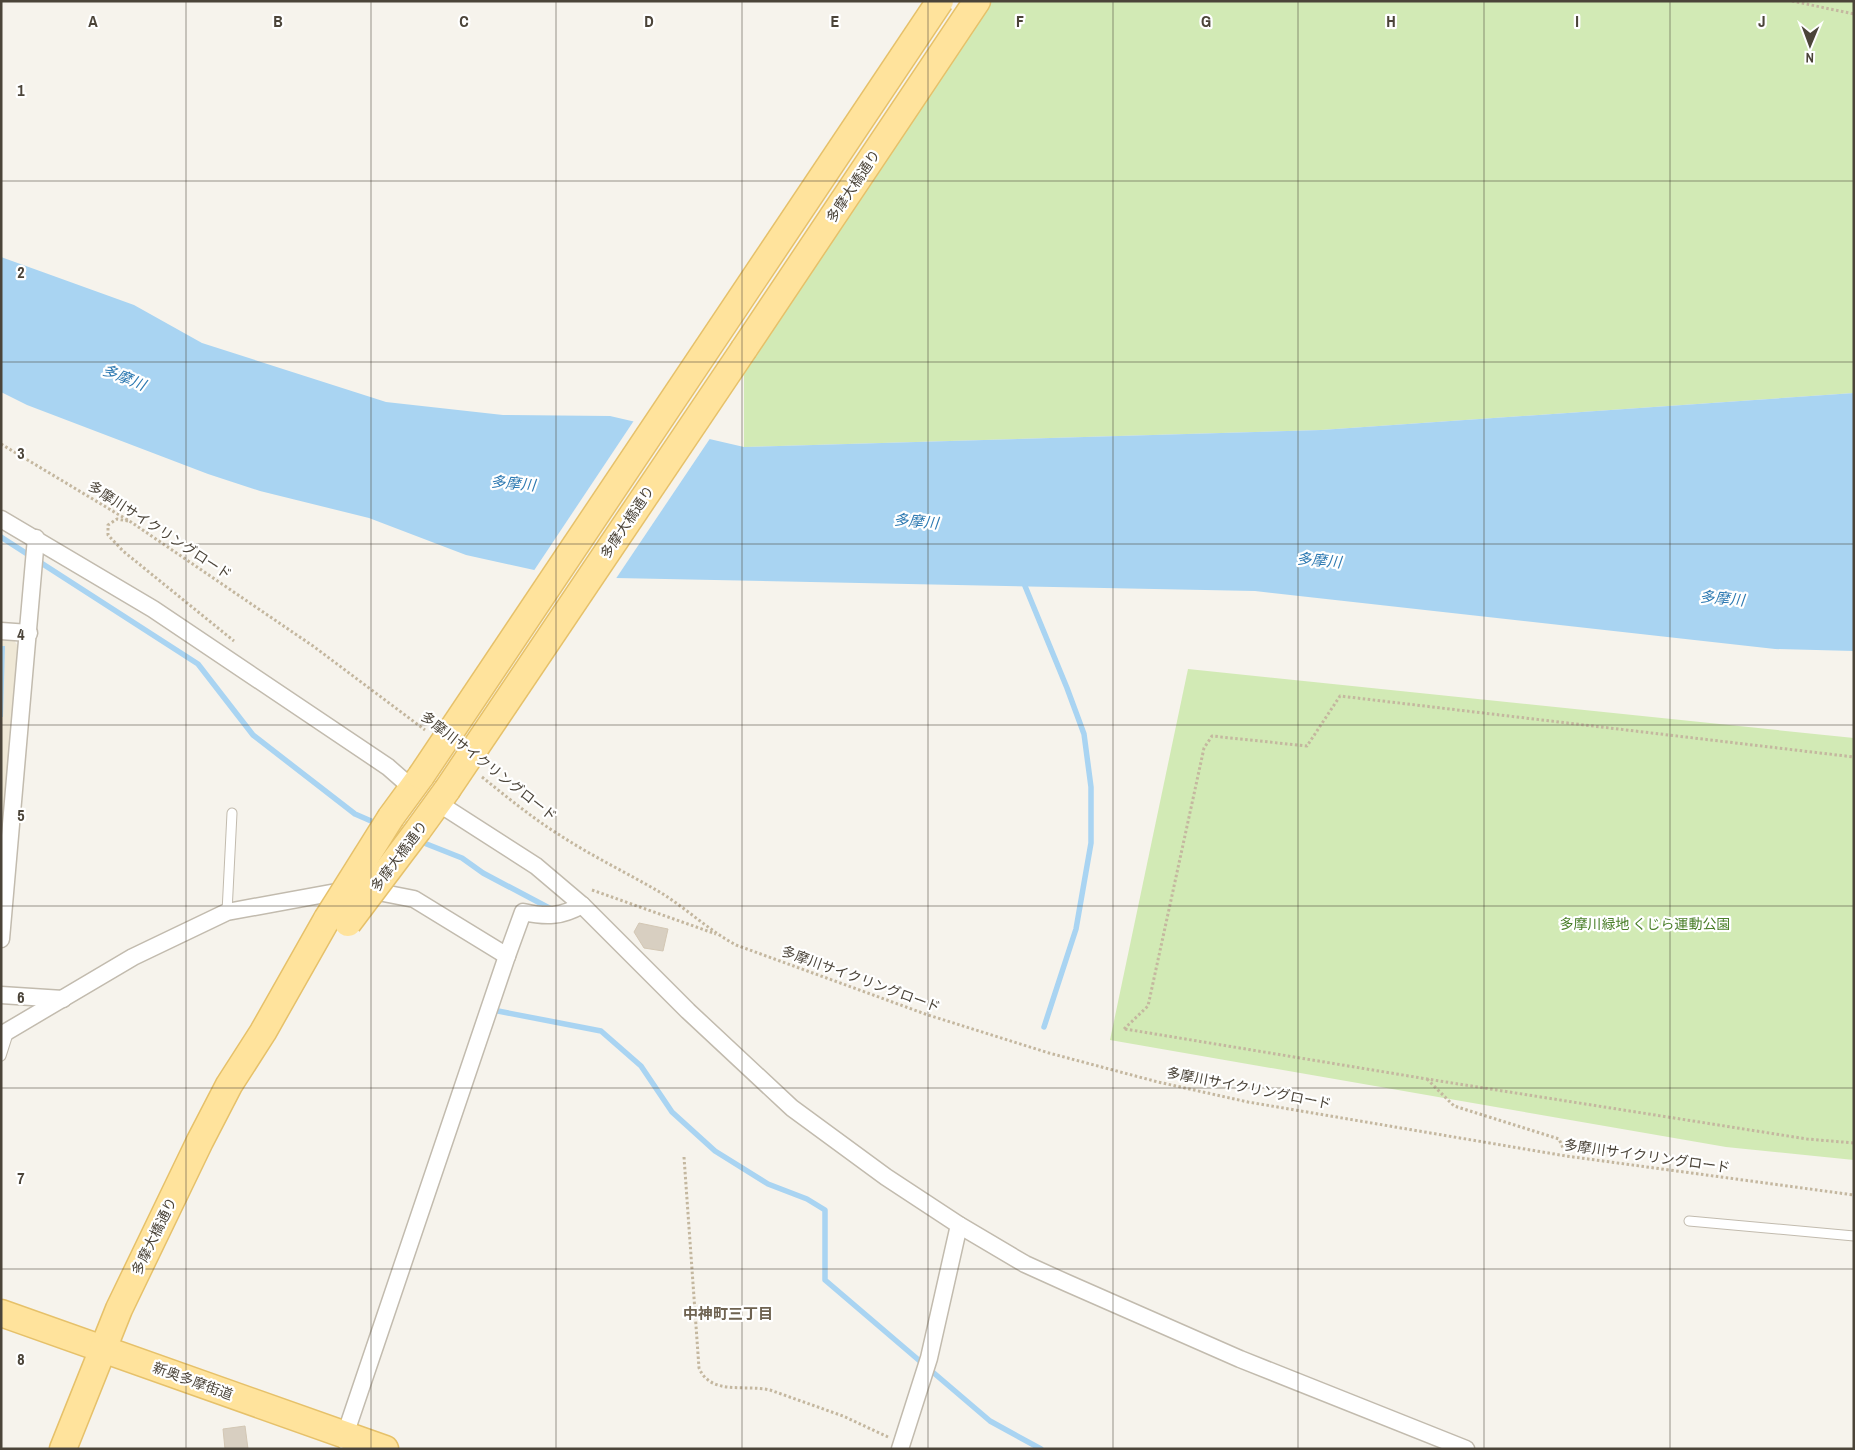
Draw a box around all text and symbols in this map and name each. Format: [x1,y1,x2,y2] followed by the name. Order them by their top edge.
[88,10,98,32] text: A
[273,10,283,32] text: B
[459,10,469,32] text: C
[644,10,654,32] text: D
[831,10,840,32] text: E
[1016,10,1024,32] text: F
[1201,10,1211,32] text: G
[1386,10,1396,32] text: H
[1575,10,1579,32] text: I
[1758,10,1766,32] text: J
[1785,20,1835,70] north arrow
[1805,49,1814,67] text: N
[17,79,25,101] text: 1
[822,146,884,226] street label: 多摩大橋通り
[17,261,25,283] text: 2
[99,359,151,396] water label: 多摩川
[17,442,25,464] text: 3
[490,471,538,496] water label: 多摩川
[85,477,235,583] street label: 多摩川サイクリングロード
[596,482,658,562] street label: 多摩大橋通り
[893,509,941,534] water label: 多摩川
[1296,548,1344,573] water label: 多摩川
[1699,586,1747,611] water label: 多摩川
[17,623,25,645] text: 4
[417,707,561,825] street label: 多摩川サイクリングロード
[17,804,25,826] text: 5
[367,817,431,895] street label: 多摩大橋通り
[1559,915,1731,933] park label: 多摩川緑地 くじら運動公園
[779,942,943,1016] street label: 多摩川サイクリングロード
[17,986,25,1008] text: 6
[1165,1063,1333,1113] street label: 多摩川サイクリングロード
[1563,1135,1731,1177] street label: 多摩川サイクリングロード
[17,1167,25,1189] text: 7
[127,1194,181,1278] street label: 多摩大橋通り
[683,1303,773,1324] district label: 中神町三丁目
[17,1348,25,1370] text: 8
[150,1358,236,1404] street label: 新奥多摩街道

